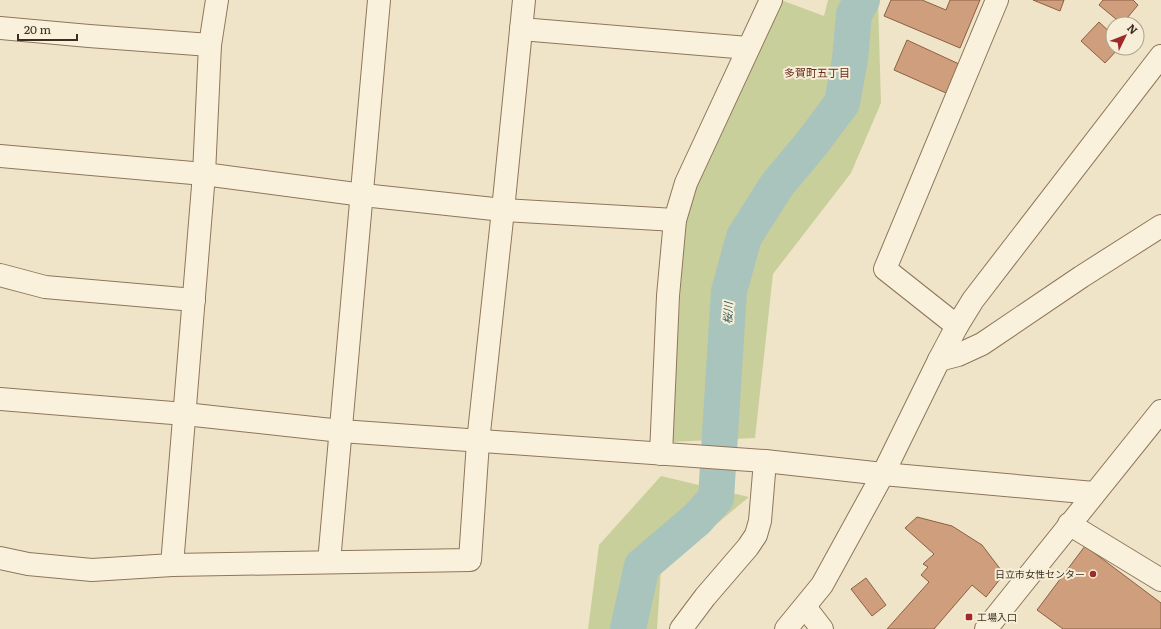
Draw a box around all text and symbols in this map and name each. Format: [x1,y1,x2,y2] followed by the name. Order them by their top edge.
[18,16,77,42] scale bar
[1105,16,1145,56] north arrow
[24,20,51,38] text: 20 m
[1124,20,1142,37] text: N
[784,64,850,80] district label: 多賀町五丁目
[718,301,736,324] water label: 桜川
[995,566,1085,581] place label: 日立市女性センター
[1088,569,1098,579] marker: 日立市女性センター
[977,609,1017,624] place label: 工場入口
[964,612,974,622] marker: 工場入口

